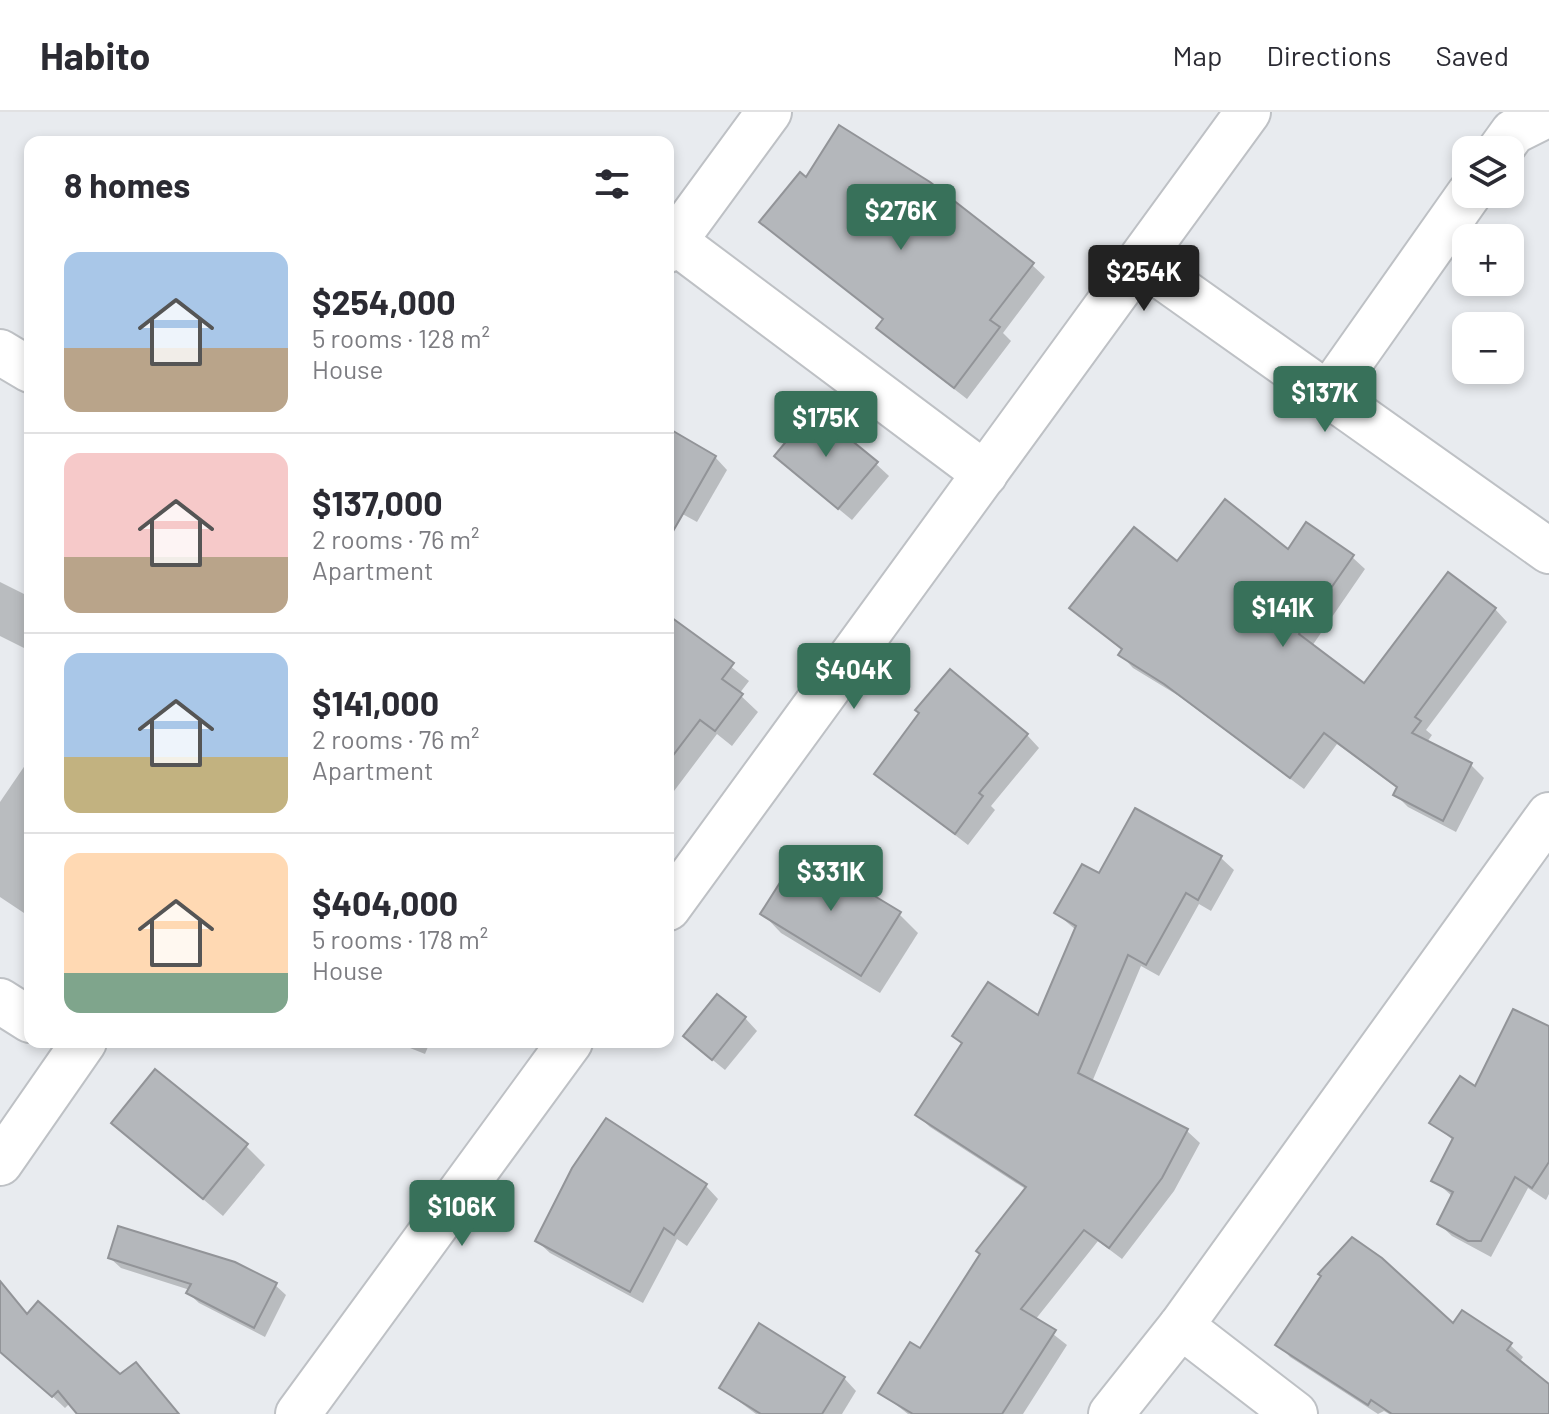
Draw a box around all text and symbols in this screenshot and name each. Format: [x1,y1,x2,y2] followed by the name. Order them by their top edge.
[40,32,150,78] text: Habito
[1173,38,1222,72] text: Map
[1266,38,1392,72] text: Directions
[1436,38,1509,72] text: Saved
[1452,136,1524,384] map controls
[1452,136,1524,208] button: layers
[590,162,634,206] icon: filters
[64,164,190,205] text: 8 homes
[845,184,957,252] pin: $276K
[865,194,937,225] text: $276K
[1452,224,1524,296] button: +
[1088,245,1200,313] pin: $254K
[1106,255,1182,286] text: $254K
[312,281,456,322] text: $254,000
[128,284,224,380] icon: home
[1452,312,1524,384] button: −
[312,322,490,353] text: 5 rooms · 128 m²
[312,353,383,384] text: House
[1269,366,1381,434] pin: $137K
[1291,376,1359,407] text: $137K
[770,391,882,459] pin: $175K
[792,401,860,432] text: $175K
[312,482,443,523] text: $137,000
[128,485,224,581] icon: home
[312,523,480,554] text: 2 rooms · 76 m²
[312,554,433,585] text: Apartment
[1227,581,1339,649] pin: $141K
[1252,591,1314,622] text: $141K
[798,643,910,711] pin: $404K
[815,653,893,684] text: $404K
[312,682,439,723] text: $141,000
[128,685,224,781] icon: home
[312,723,480,754] text: 2 rooms · 76 m²
[312,754,433,785] text: Apartment
[775,845,887,913] pin: $331K
[797,855,865,886] text: $331K
[312,882,458,923] text: $404,000
[128,885,224,981] icon: home
[312,923,488,954] text: 5 rooms · 178 m²
[312,954,383,985] text: House
[406,1180,518,1248] pin: $106K
[427,1190,497,1221] text: $106K

